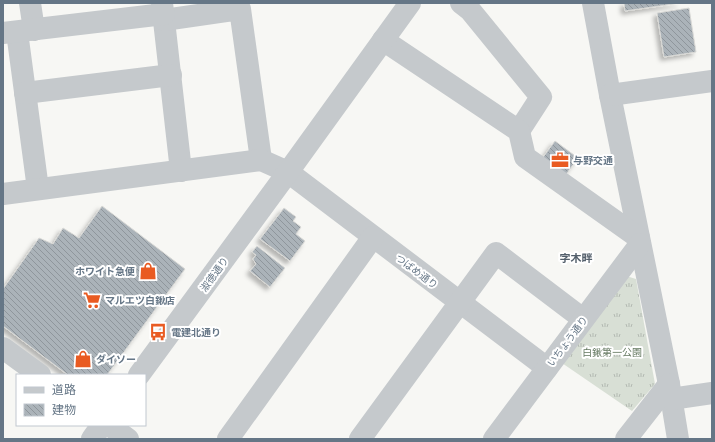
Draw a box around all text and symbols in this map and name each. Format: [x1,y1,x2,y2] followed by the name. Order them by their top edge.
[550,150,570,170] office icon: 与野交通
[573,155,613,167] place label: 与野交通
[393,252,440,292] street label: つばめ通り
[560,252,593,265] district label: 字木畔
[198,255,231,294] street label: 淑徳通り
[138,261,158,281] shop icon: ホワイト急便
[75,266,135,278] place label: ホワイト急便
[82,290,102,310] supermarket icon: マルエツ白鍬店
[105,295,175,307] place label: マルエツ白鍬店
[545,314,591,369] street label: いちょう通り
[148,322,168,342] bus stop icon: 電建北通り
[171,327,221,339] place label: 電建北通り
[582,347,642,359] park label: 白鍬第一公園
[73,349,93,369] shop icon: ダイソー
[96,354,136,366] place label: ダイソー
[16,374,146,426] legend
[52,383,76,397] text: 道路
[52,403,76,417] text: 建物

